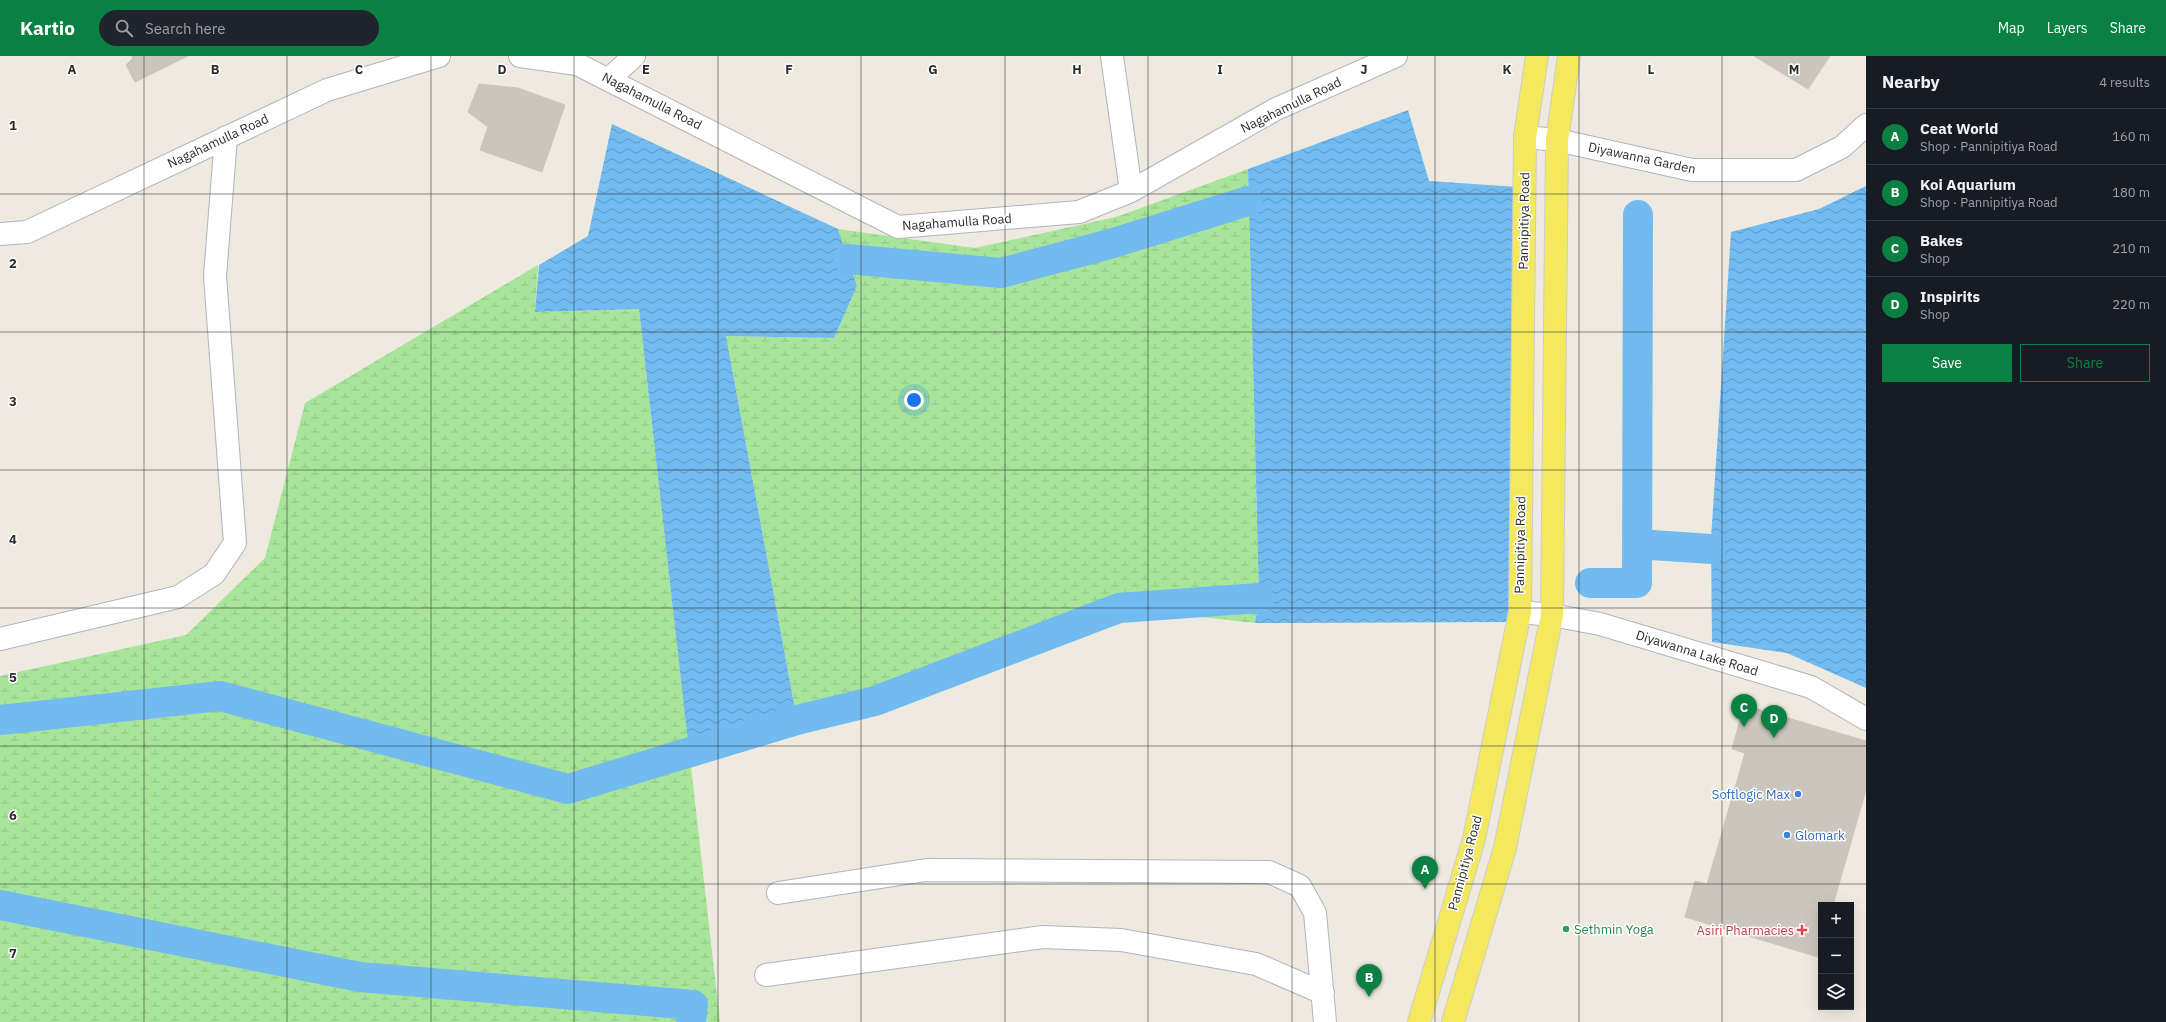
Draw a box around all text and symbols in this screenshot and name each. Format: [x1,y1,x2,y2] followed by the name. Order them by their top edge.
[99,10,379,46] search box
[20,16,75,40] text: Kartio
[113,17,135,39] icon: search
[145,19,225,38] text: Search here
[1998,19,2025,37] text: Map
[2047,19,2088,37] text: Layers
[2110,19,2146,37] text: Share
[68,61,77,78] text: A
[211,61,220,78] text: B
[355,61,364,78] text: C
[497,61,507,78] text: D
[642,61,650,78] text: E
[785,61,793,78] text: F
[928,61,938,78] text: G
[1072,61,1082,78] text: H
[1217,61,1223,78] text: I
[1360,61,1368,78] text: J
[1502,61,1512,78] text: K
[1648,61,1655,78] text: L
[1789,61,1799,78] text: M
[599,68,705,134] street label: Nagahamulla Road
[1882,71,1940,93] text: Nearby
[1238,73,1344,137] street label: Nagahamulla Road
[2099,74,2150,91] text: 4 results
[165,110,271,172] street label: Nagahamulla Road
[9,117,17,134] text: 1
[1920,119,1998,138] text: Ceat World
[1891,128,1899,145] text: A
[2112,128,2150,145] text: 160 m
[1587,138,1697,178] street label: Diyawanna Garden
[1920,138,2058,155] text: Shop · Pannipitiya Road
[1515,172,1533,270] street label: Pannipitiya Road
[1920,175,2016,194] text: Koi Aquarium
[1891,184,1899,201] text: B
[2112,184,2150,201] text: 180 m
[1920,194,2058,211] text: Shop · Pannipitiya Road
[902,210,1012,234] street label: Nagahamulla Road
[1920,231,1963,250] text: Bakes
[1891,240,1899,257] text: C
[2112,240,2150,257] text: 210 m
[1920,250,1950,267] text: Shop
[9,255,17,272] text: 2
[1920,287,1980,306] text: Inspirits
[1890,296,1900,313] text: D
[2112,296,2150,313] text: 220 m
[1920,306,1950,323] text: Shop
[1882,344,2012,382] button: Save
[2020,344,2150,382] button: Share
[904,390,924,410] your location
[9,393,17,410] text: 3
[1511,496,1529,594] street label: Pannipitiya Road
[9,531,17,548] text: 4
[1634,626,1760,680] street label: Diyawanna Lake Road
[9,669,17,686] text: 5
[1731,694,1757,727] pin: C
[1761,705,1787,738] pin: D
[1712,786,1790,803] place label: Softlogic Max
[1793,789,1803,799] marker: Softlogic Max
[9,807,17,824] text: 6
[1444,814,1486,912] street label: Pannipitiya Road
[1795,827,1845,844] place label: Glomark
[1782,830,1792,840] marker: Glomark
[1412,856,1438,889] pin: A
[1818,902,1854,1010] map controls
[1818,902,1854,938] button: +
[1574,921,1654,938] place label: Sethmin Yoga
[1696,922,1794,939] place label: Asiri Pharmacies
[1561,924,1571,934] marker: Sethmin Yoga
[1797,925,1807,935] marker: Asiri Pharmacies
[1818,938,1854,974] button: −
[9,945,17,962] text: 7
[1356,964,1382,997] pin: B
[1818,974,1854,1010] button: layers

